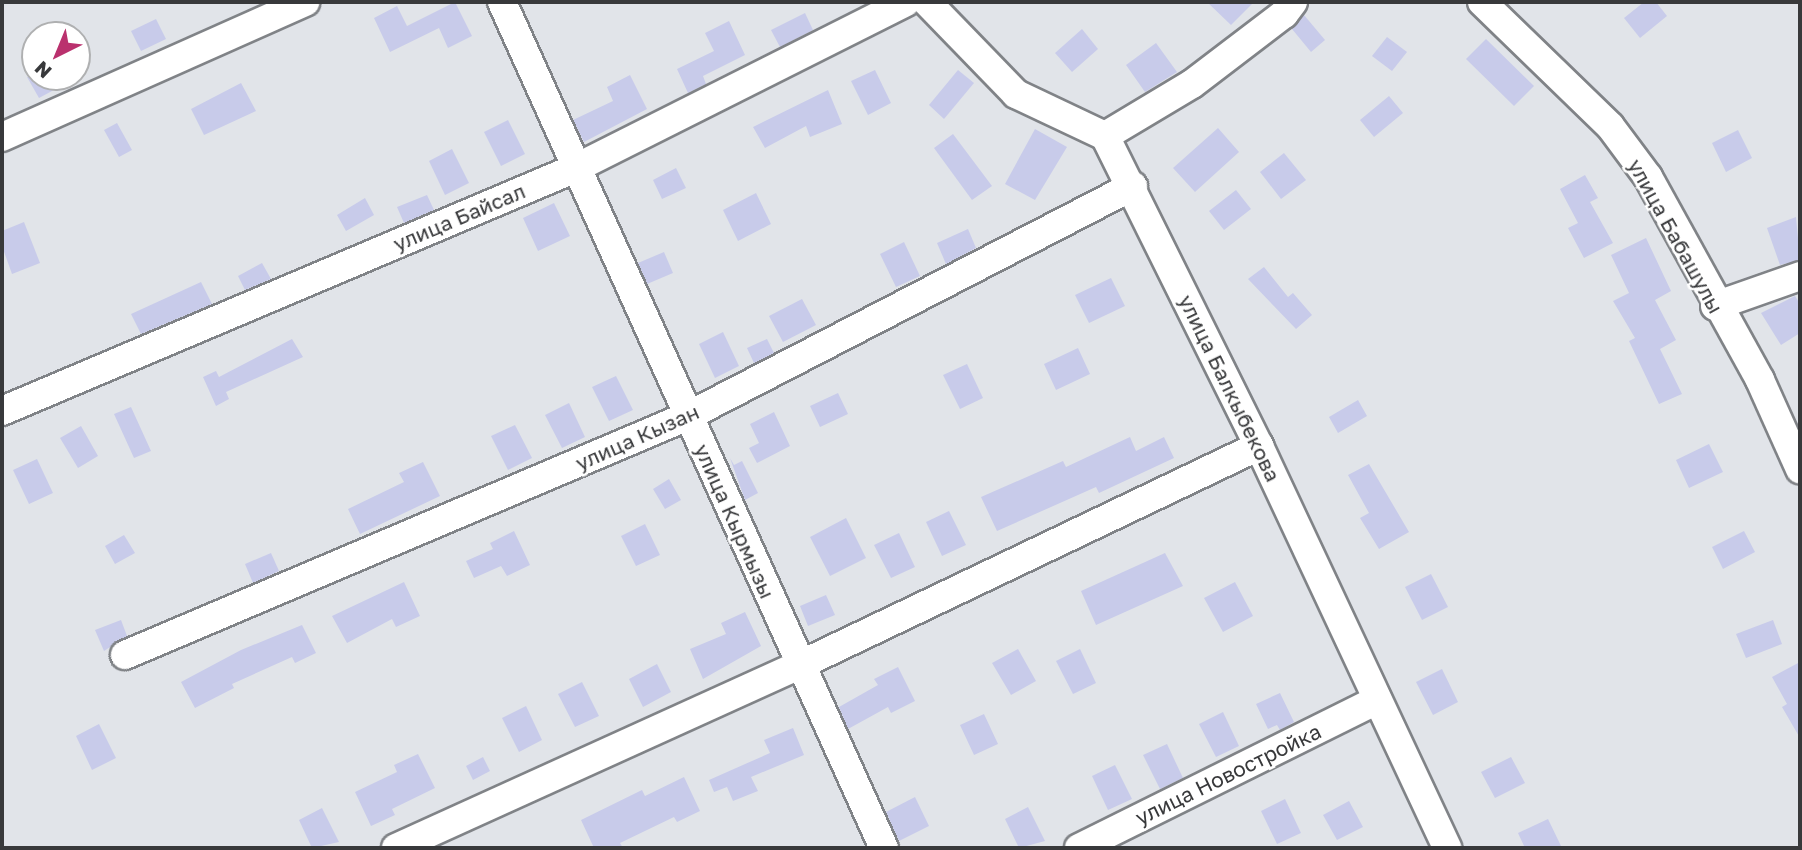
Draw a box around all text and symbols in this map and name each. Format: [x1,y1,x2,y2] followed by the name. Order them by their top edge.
[21,21,91,91] north arrow
[30,57,56,84] text: N
[1623,154,1729,318] street label: улица Бабашулы
[389,178,529,256] street label: улица Байсал
[1174,290,1286,486] street label: улица Балкыбекова
[571,399,703,475] street label: улица Кызан
[690,440,780,602] street label: улица Кырмызы
[1131,718,1325,830] street label: улица Новостройка

